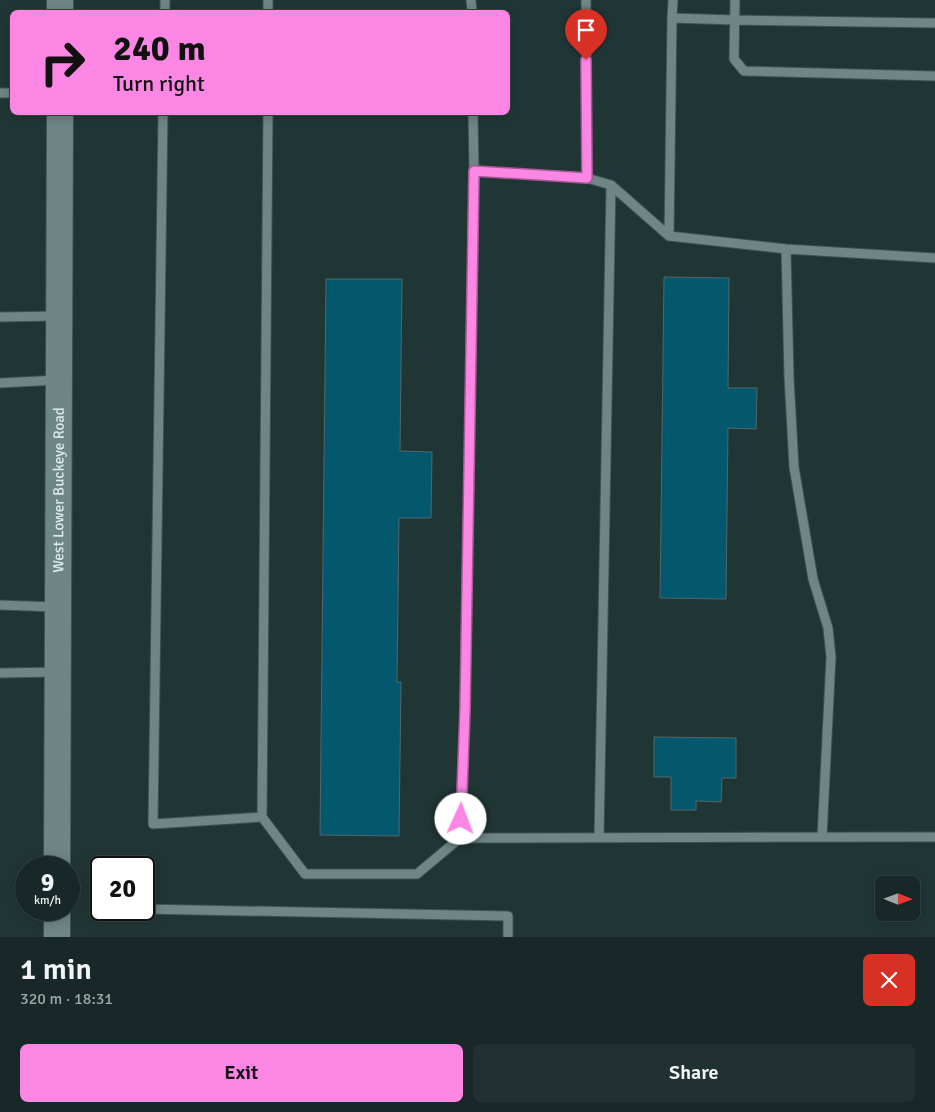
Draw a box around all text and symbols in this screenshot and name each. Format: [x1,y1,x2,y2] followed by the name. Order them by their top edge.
[565,9,607,60] pin
[572,16,600,44] icon: arrive
[113,27,206,70] text: 240 m
[30,30,95,95] icon: right
[113,70,205,97] text: Turn right
[49,407,68,573] street label: West Lower Buckeye Road
[434,792,486,844] position arrow
[90,856,155,921] speed limit sign: 20
[41,867,54,898] text: 9
[875,876,920,921] north arrow
[875,876,920,921] map controls
[34,893,61,908] text: km/h
[20,951,92,988] text: 1 min
[863,954,915,1006] button: close
[20,989,113,1009] text: 320 m · 18:31
[20,1044,463,1102] button: Exit
[473,1044,915,1102] button: Share

